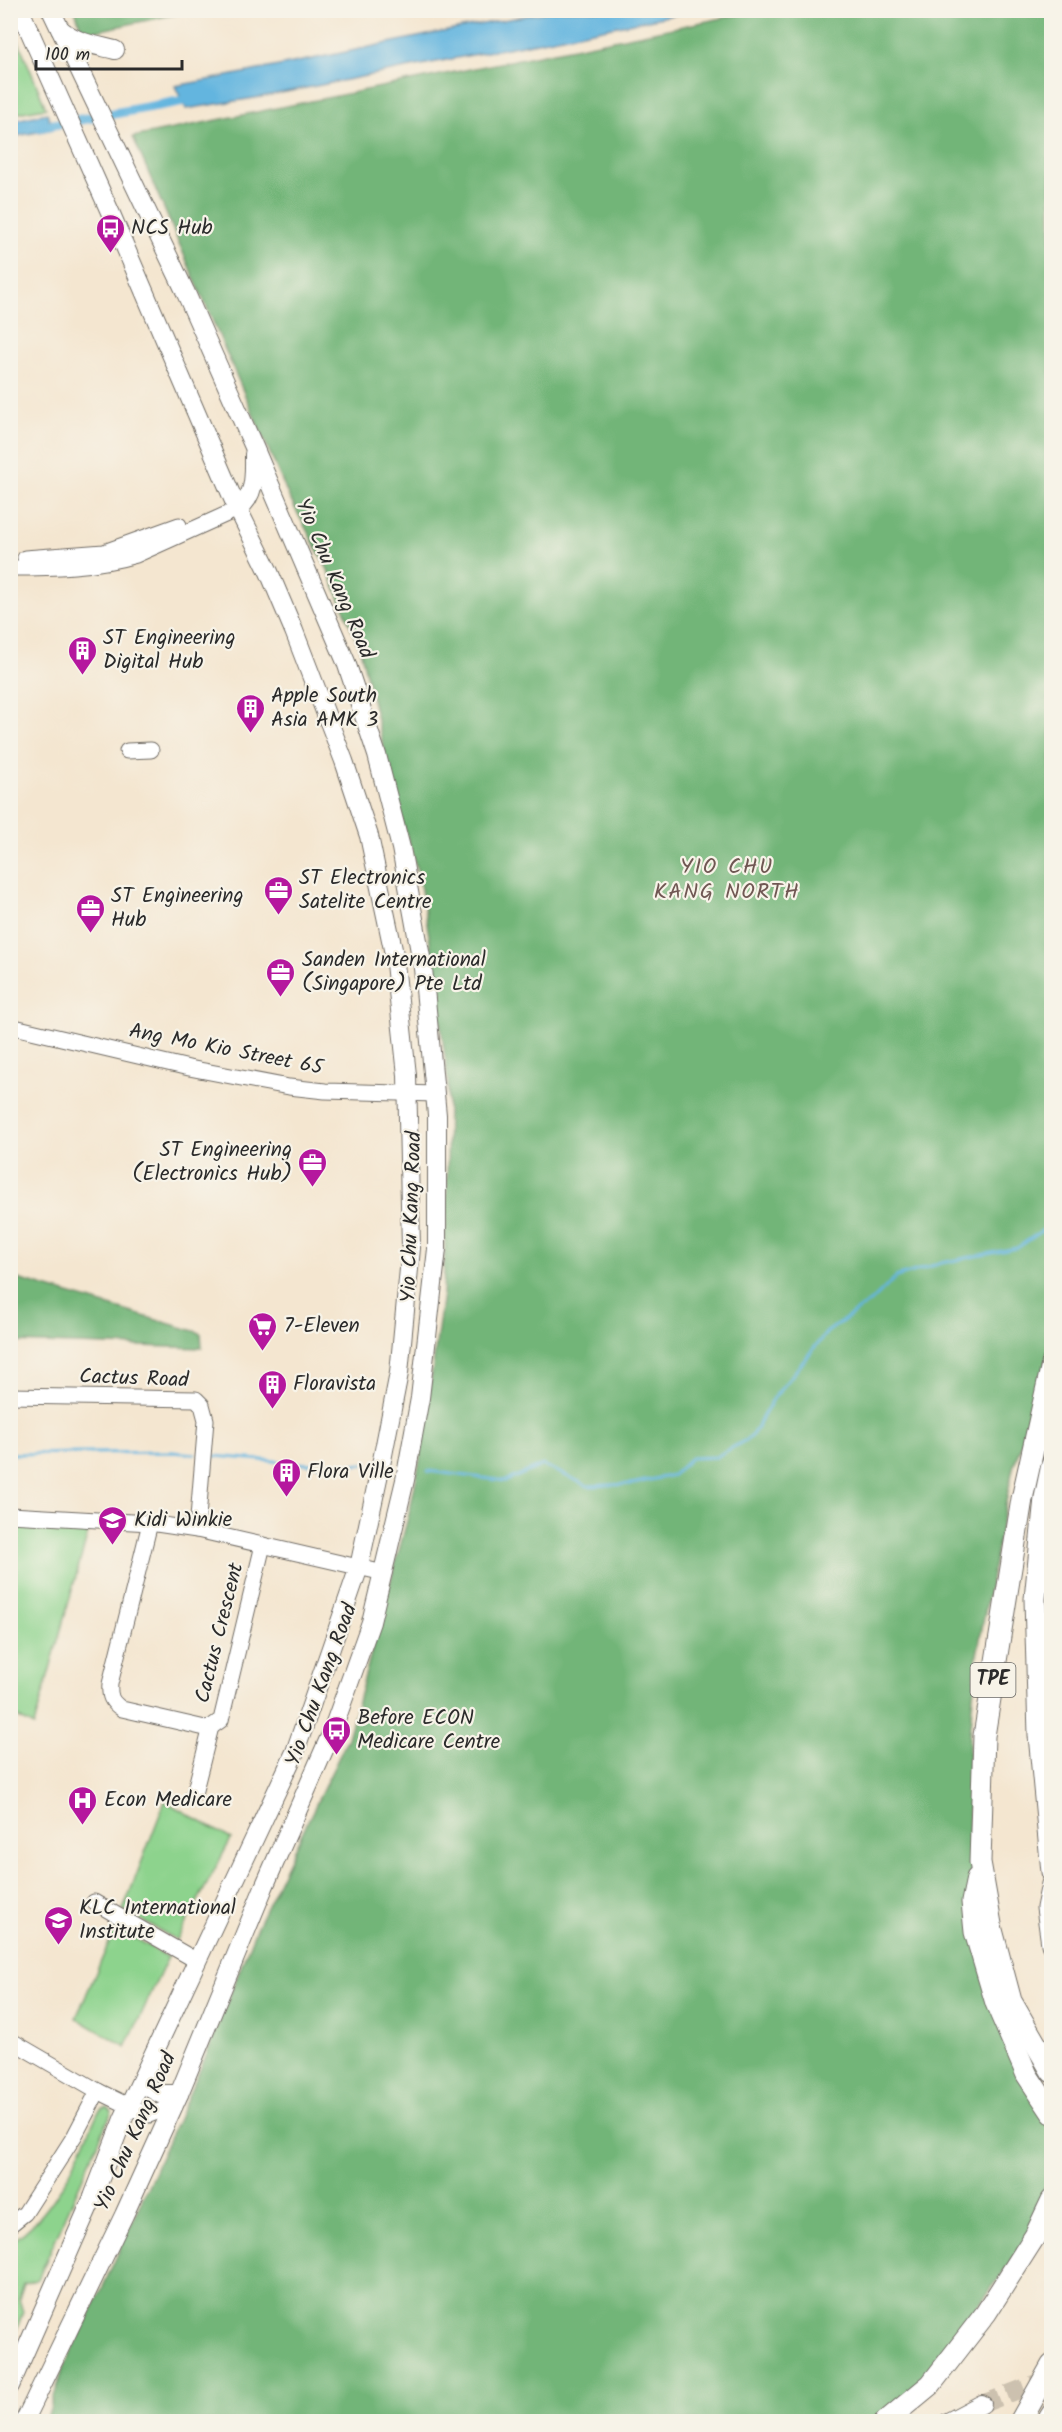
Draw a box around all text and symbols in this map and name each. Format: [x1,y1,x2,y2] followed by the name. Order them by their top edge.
[36,33,182,71] scale bar
[45,41,90,70] text: 100 m
[94,212,126,254] bus stop icon: NCS Hub
[131,212,213,245] place label: NCS Hub
[285,494,383,665] street label: Yio Chu Kang Road
[103,622,235,679] place label: ST Engineering Digital Hub
[66,634,98,676] building icon: ST Engineering Digital Hub
[271,680,378,737] place label: Apple South Asia AMK 3
[234,692,266,734] building icon: Apple South Asia AMK 3
[654,850,800,910] district label: YIO CHU KANG NORTH
[299,862,432,919] place label: ST Electronics Satelite Centre
[262,874,294,916] office icon: ST Electronics Satelite Centre
[111,880,243,937] place label: ST Engineering Hub
[74,892,106,934] office icon: ST Engineering Hub
[302,944,486,1001] place label: Sanden International (Singapore) Pte Ltd
[265,956,297,998] office icon: Sanden International (Singapore) Pte Ltd
[126,1015,327,1085] street label: Ang Mo Kio Street 65
[393,1130,431,1303] street label: Yio Chu Kang Road
[132,1134,292,1191] place label: ST Engineering (Electronics Hub)
[297,1146,329,1188] office icon: ST Engineering (Electronics Hub)
[247,1310,279,1352] supermarket icon: 7-Eleven
[284,1310,360,1343] place label: 7-Eleven
[79,1361,190,1397] street label: Cactus Road
[256,1368,288,1410] building icon: Floravista
[293,1368,376,1401] place label: Floravista
[270,1456,302,1498] building icon: Flora Ville
[307,1456,394,1489] place label: Flora Ville
[97,1504,129,1546] school or university icon: Kidi Winkie
[134,1504,233,1537] place label: Kidi Winkie
[187,1559,254,1707] street label: Cactus Crescent
[277,1598,367,1771] street label: Yio Chu Kang Road
[970,1663,1016,1697] road number: TPE
[357,1702,501,1759] place label: Before ECON Medicare Centre
[320,1714,352,1756] bus stop icon: Before ECON Medicare Centre
[67,1784,99,1826] hospital icon: Econ Medicare
[104,1784,232,1817] place label: Econ Medicare
[79,1892,236,1949] place label: KLC International Institute
[42,1904,74,1946] school or university icon: KLC International Institute
[86,2047,186,2217] street label: Yio Chu Kang Road

